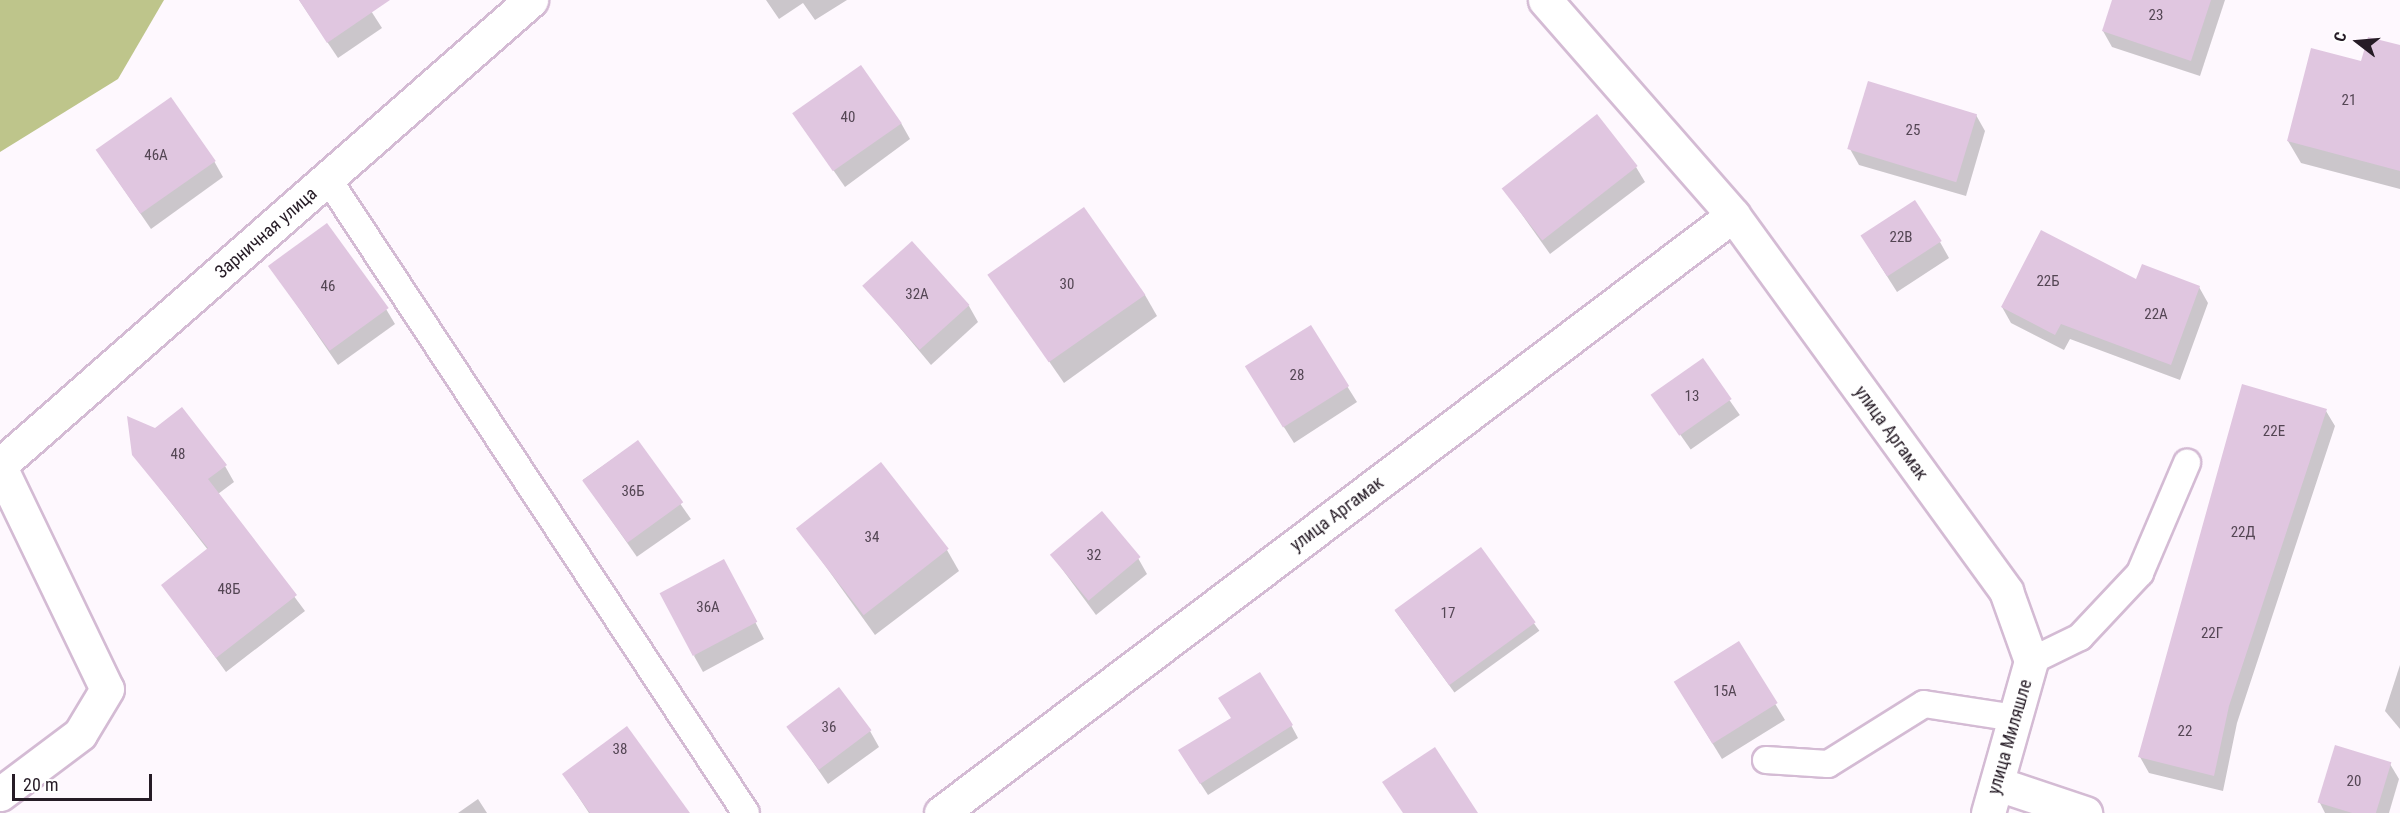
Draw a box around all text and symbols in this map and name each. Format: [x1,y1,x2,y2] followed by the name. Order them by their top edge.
[2149,7,2163,25] house number: 23
[2328,12,2388,72] north arrow
[2330,30,2351,44] text: С
[2342,92,2356,110] house number: 21
[841,109,855,127] house number: 40
[1906,122,1920,140] house number: 25
[144,147,168,165] house number: 46А
[211,183,321,283] street label: Зарничная улица
[1890,229,1912,247] house number: 22В
[2036,273,2060,291] house number: 22Б
[1060,276,1074,294] house number: 30
[321,278,335,296] house number: 46
[905,286,929,304] house number: 32А
[2144,306,2168,324] house number: 22А
[1290,367,1304,385] house number: 28
[1850,382,1932,484] street label: улица Аргамак
[1685,388,1699,406] house number: 13
[2263,423,2285,441] house number: 22Е
[171,446,185,464] house number: 48
[1286,472,1388,556] street label: улица Аргамак
[621,483,645,501] house number: 36Б
[2231,524,2255,542] house number: 22Д
[865,529,879,547] house number: 34
[1087,547,1101,565] house number: 32
[217,581,241,599] house number: 48Б
[696,599,720,617] house number: 36А
[1441,605,1455,623] house number: 17
[2201,625,2223,643] house number: 22Г
[1983,677,2037,797] street label: улица Миляшле
[1713,683,1737,701] house number: 15А
[822,719,836,737] house number: 36
[2178,723,2192,741] house number: 22
[613,741,627,759] house number: 38
[15,762,154,800] scale bar
[2347,773,2361,791] house number: 20
[23,774,58,795] text: 20 m

